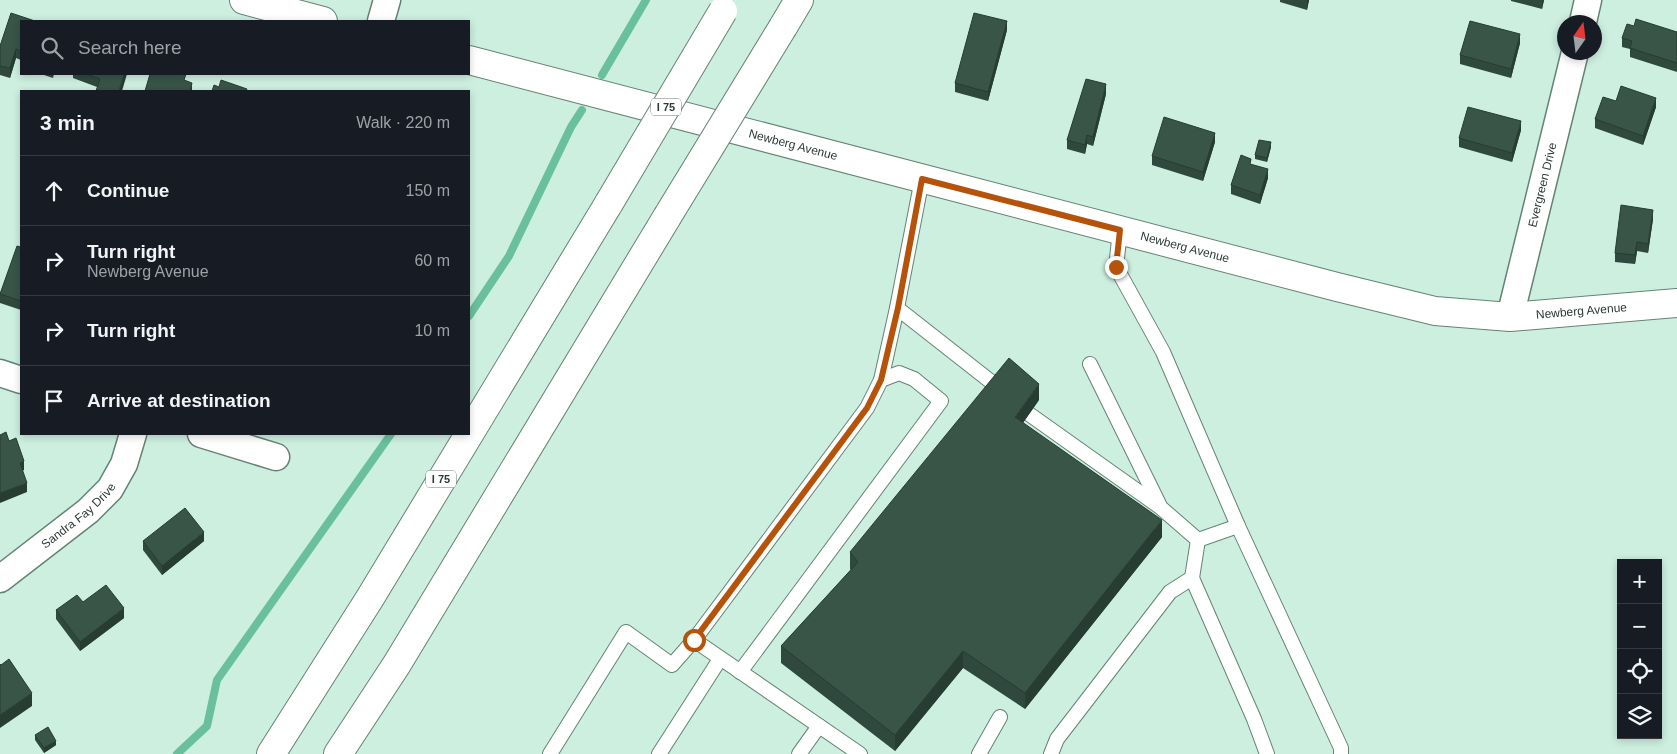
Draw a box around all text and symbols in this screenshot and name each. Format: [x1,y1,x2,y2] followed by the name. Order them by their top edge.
[1557,15,1602,60] north arrow
[20,20,470,75] search box
[38,34,66,62] icon: search
[78,37,182,58] text: Search here
[651,98,681,115] road number: I 75
[40,111,95,134] text: 3 min
[356,114,450,131] text: Walk · 220 m
[747,126,839,163] street label: Newberg Avenue
[1525,141,1560,229] street label: Evergreen Drive
[40,177,68,205] icon: ahead
[87,180,169,201] text: Continue
[406,182,450,199] text: 150 m
[1139,229,1231,266] street label: Newberg Avenue
[87,241,175,262] text: Turn right
[40,247,68,275] icon: right
[414,252,450,269] text: 60 m
[1105,256,1128,279] route end
[87,263,209,280] text: Newberg Avenue
[1535,300,1628,322] street label: Newberg Avenue
[40,317,68,345] icon: right
[87,320,175,341] text: Turn right
[414,322,450,339] text: 10 m
[40,387,68,415] icon: arrive
[87,390,271,411] text: Arrive at destination
[426,470,456,488] road number: I 75
[39,481,119,551] street label: Sandra Fay Drive
[1617,559,1662,739] map controls
[1617,559,1662,604] button: +
[1617,604,1662,649] button: −
[683,629,706,652] route start
[1617,649,1662,694] button: locate
[1617,694,1662,739] button: layers

